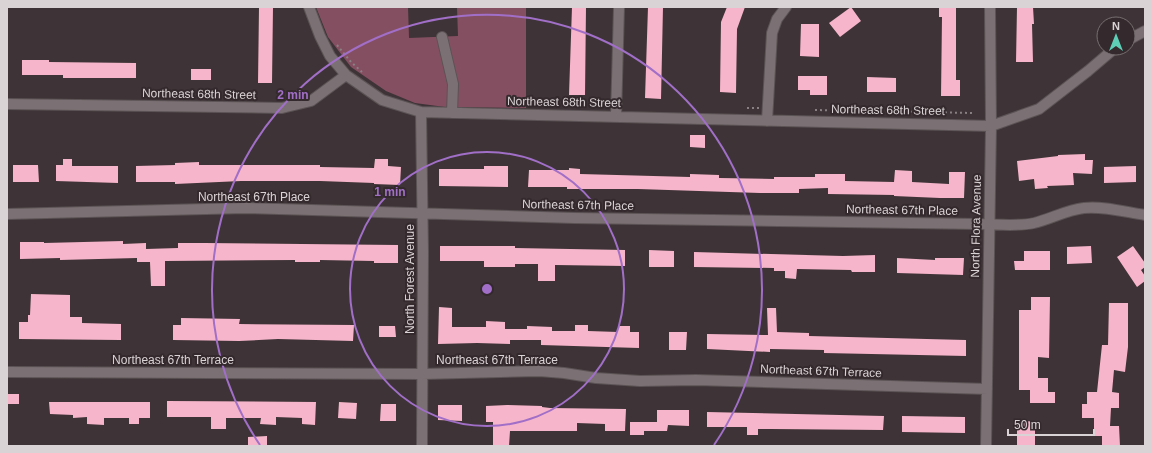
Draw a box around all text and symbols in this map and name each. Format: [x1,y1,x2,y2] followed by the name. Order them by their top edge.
[1096,16,1136,56] north arrow
[1112,20,1120,32] text: N
[142,86,257,102] street label: Northeast 68th Street
[277,88,309,102] text: 2 min
[507,94,622,110] street label: Northeast 68th Street
[831,102,946,118] street label: Northeast 68th Street
[968,174,984,278] street label: North Flora Avenue
[374,185,406,199] text: 1 min
[198,190,310,204] street label: Northeast 67th Place
[522,197,634,213] street label: Northeast 67th Place
[846,202,958,218] street label: Northeast 67th Place
[403,224,417,334] street label: North Forest Avenue
[480,282,494,296] centre of rings
[112,353,234,367] street label: Northeast 67th Terrace
[436,353,558,367] street label: Northeast 67th Terrace
[760,362,882,380] street label: Northeast 67th Terrace
[1008,411,1094,437] scale bar
[1014,418,1041,432] text: 50 m

